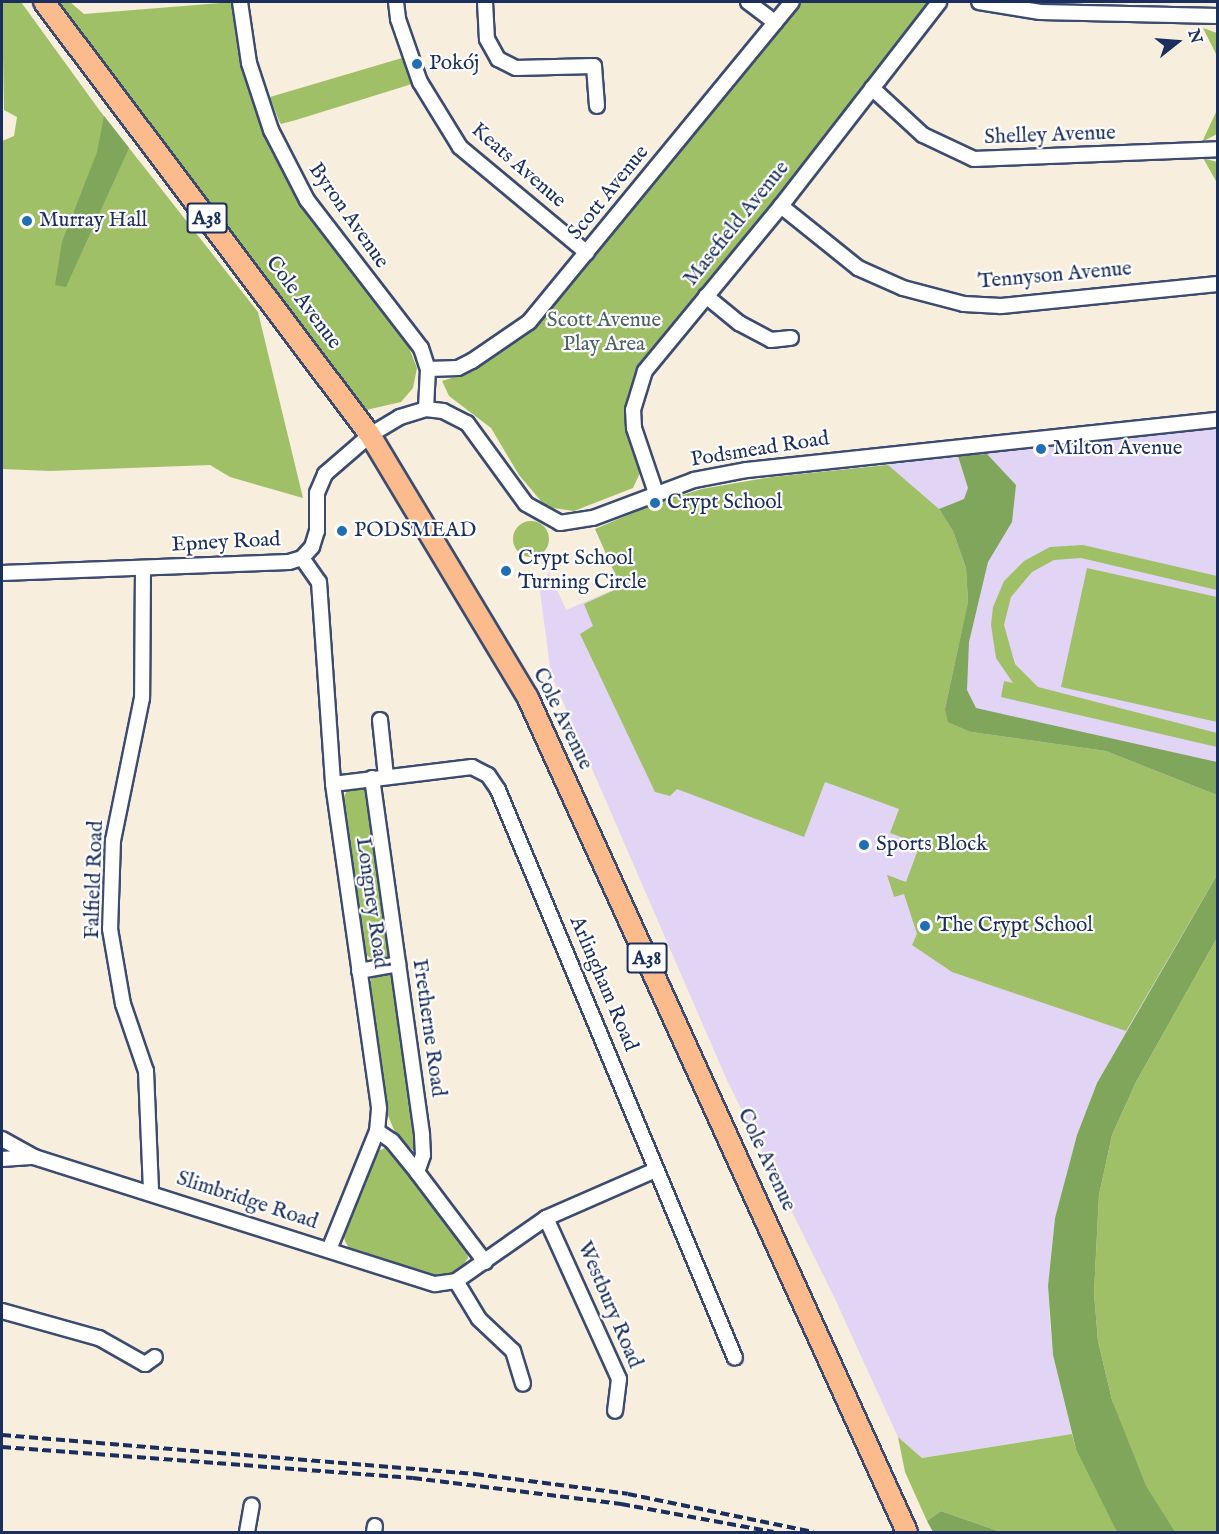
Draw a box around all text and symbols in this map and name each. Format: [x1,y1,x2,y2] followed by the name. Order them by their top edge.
[1147,12,1207,72] north arrow
[1183,27,1206,46] text: N
[429,51,479,77] place label: Pokój
[410,57,424,71] marker: Pokój
[465,118,571,214] street label: Keats Avenue
[984,121,1116,151] street label: Shelley Avenue
[563,141,655,245] street label: Scott Avenue
[679,156,795,292] street label: Masefield Avenue
[302,158,394,274] street label: Byron Avenue
[186,201,228,235] road number: A38
[39,208,147,234] place label: Murray Hall
[20,214,34,228] marker: Murray Hall
[260,251,346,355] street label: Cole Avenue
[977,257,1133,295] street label: Tennyson Avenue
[547,308,661,358] park label: Scott Avenue Play Area
[689,427,831,473] street label: Podsmead Road
[1053,436,1182,462] place label: Milton Avenue
[1034,442,1048,456] marker: Milton Avenue
[667,490,782,516] place label: Crypt School
[648,496,662,510] marker: Crypt School
[354,518,476,544] place label: PODSMEAD
[335,524,349,538] marker: PODSMEAD
[171,528,281,558] street label: Epney Road
[518,546,647,596] place label: Crypt School Turning Circle
[499,564,513,578] marker: Crypt School Turning Circle
[527,664,597,774] street label: Cole Avenue
[80,820,110,940] street label: Falfield Road
[876,832,987,858] place label: Sports Block
[349,836,393,970] street label: Longney Road
[857,838,871,852] marker: Sports Block
[563,913,643,1055] street label: Arlingham Road
[937,913,1093,939] place label: The Crypt School
[918,919,932,933] marker: The Crypt School
[626,941,668,975] road number: A38
[406,957,450,1099] street label: Fretherne Road
[731,1105,801,1215] street label: Cole Avenue
[173,1166,321,1236] street label: Slimbridge Road
[571,1238,647,1372] street label: Westbury Road

